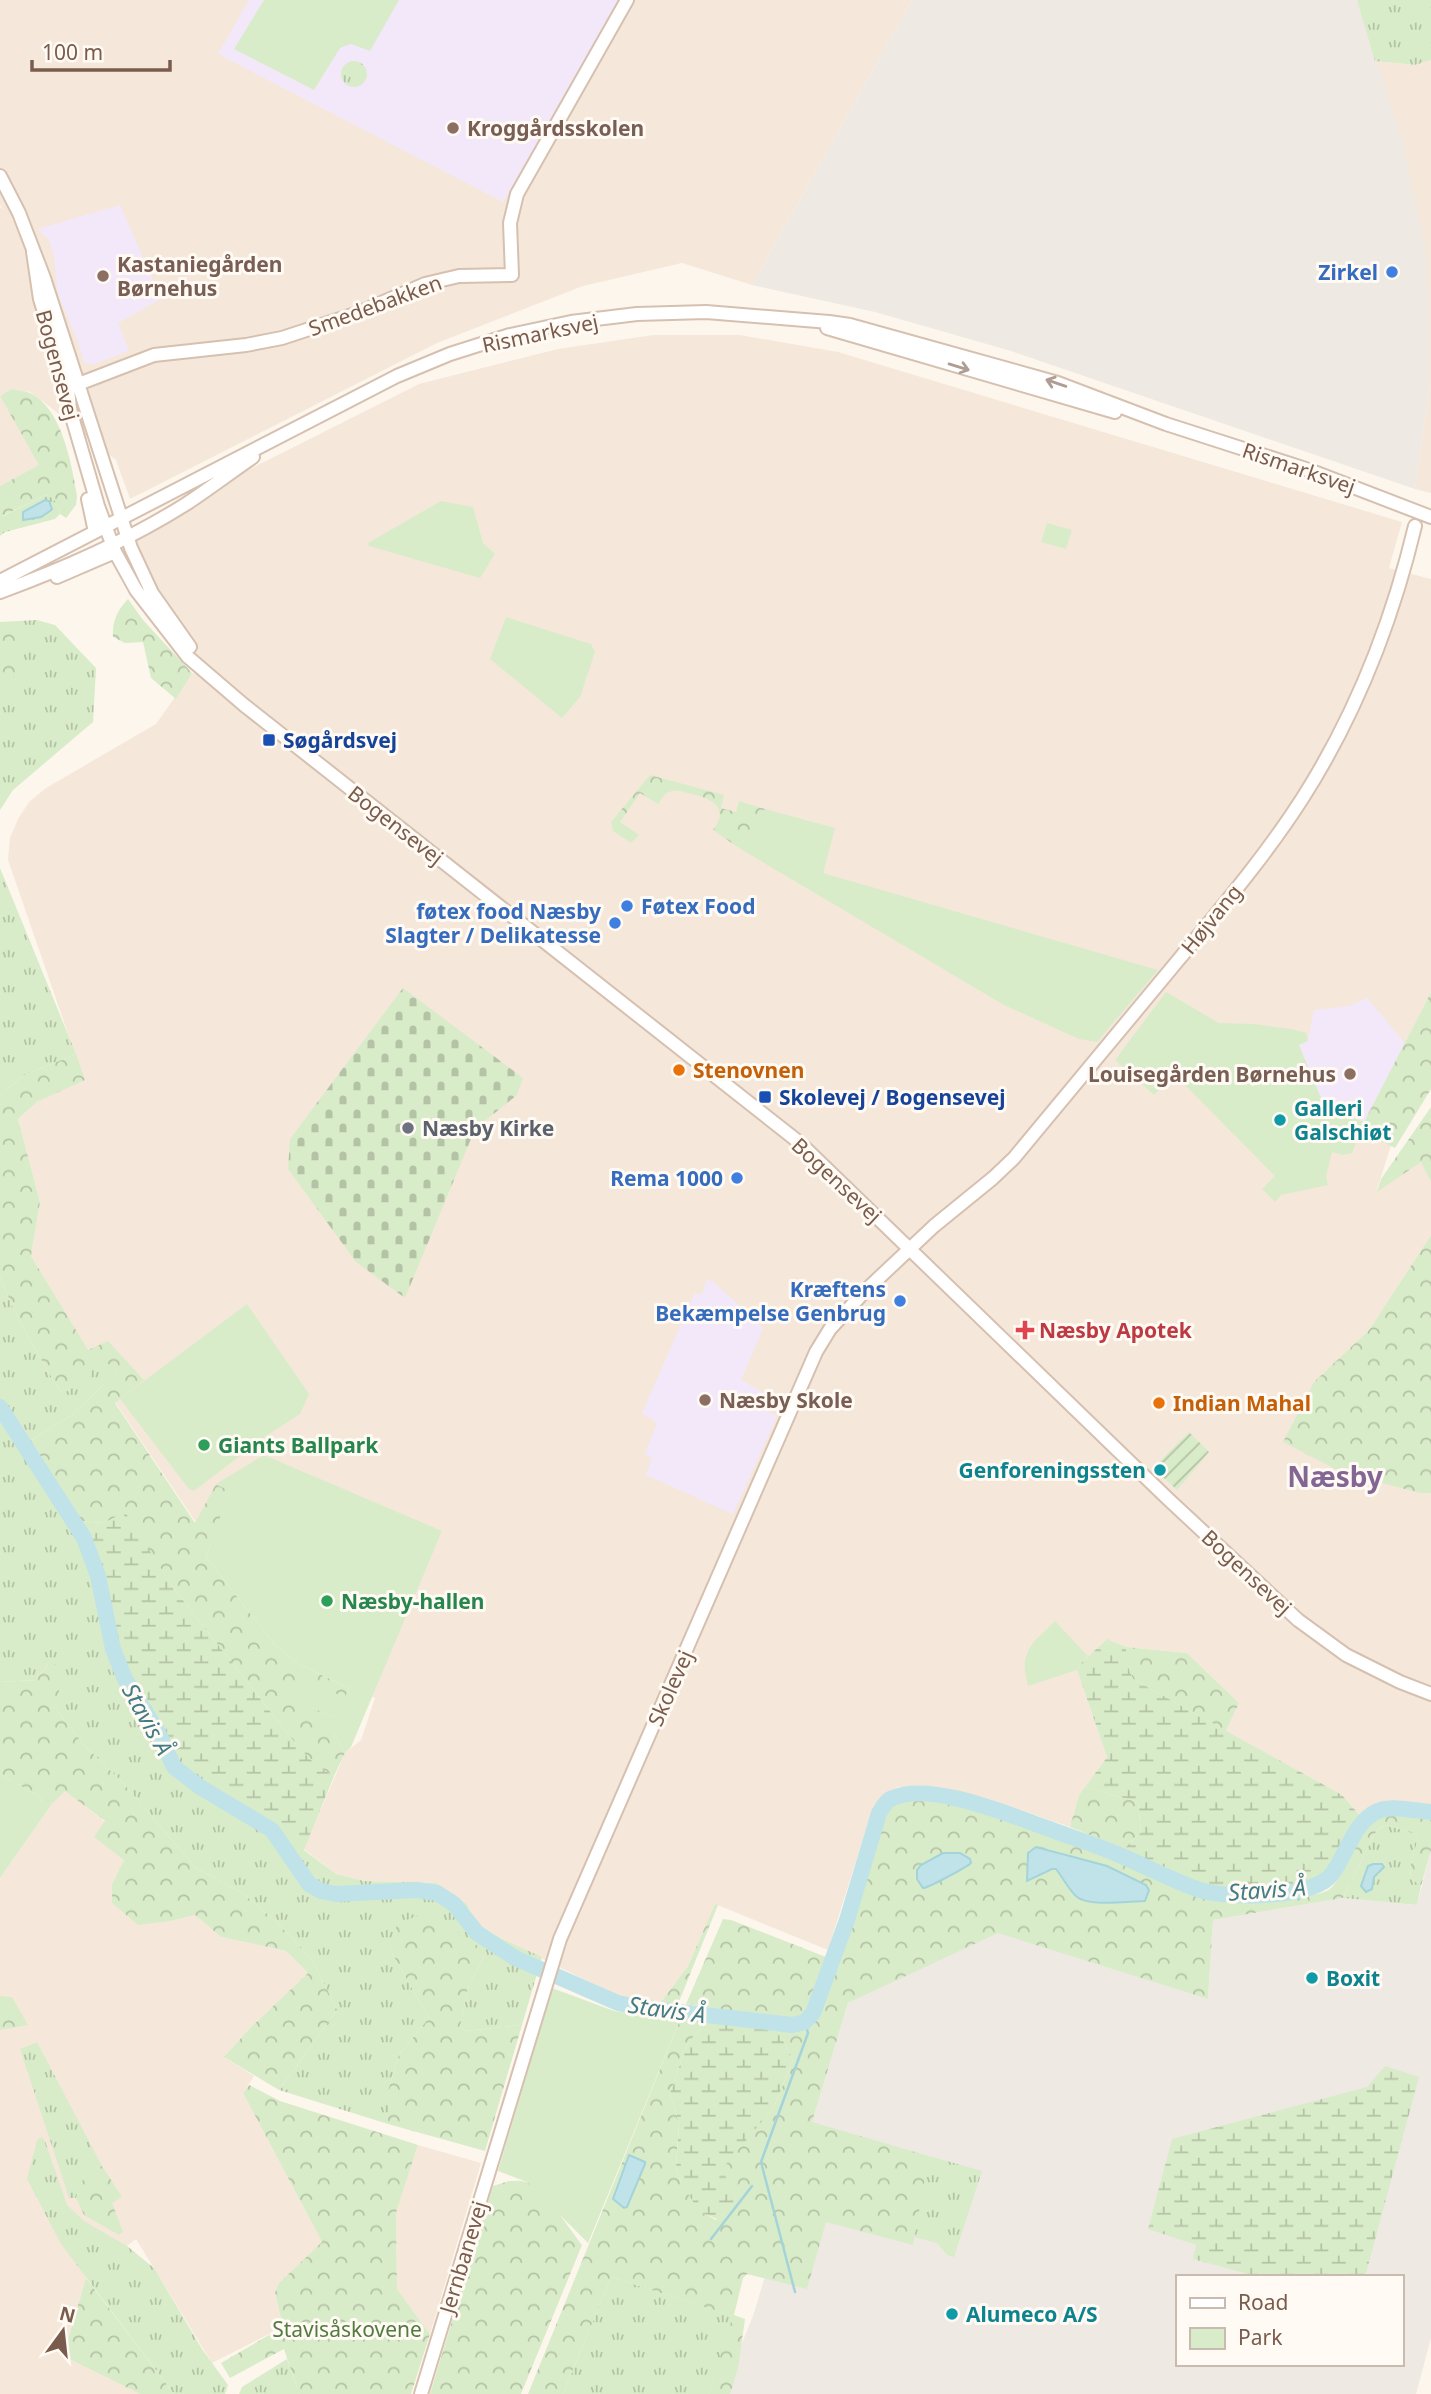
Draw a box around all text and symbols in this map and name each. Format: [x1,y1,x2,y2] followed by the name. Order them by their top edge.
[32,28,170,72] scale bar
[42,38,103,66] text: 100 m
[467,114,644,142] place label: Kroggårdsskolen
[445,120,461,136] marker: Kroggårdsskolen
[117,250,283,302] place label: Kastaniegården Børnehus
[1318,258,1378,286] place label: Zirkel
[1384,264,1400,280] marker: Zirkel
[95,268,111,284] marker: Kastaniegården Børnehus
[305,268,445,342] street label: Smedebakken
[30,307,86,423] street label: Bogensevej
[479,307,601,359] street label: Rismarksvej
[948,362,970,375] one-way arrow
[1045,376,1067,389] one-way arrow
[1239,436,1359,500] street label: Rismarksvej
[283,726,397,754] place label: Søgårdsvej
[261,732,277,748] marker: Søgårdsvej
[343,779,449,871] street label: Bogensevej
[1174,878,1248,960] street label: Højvang
[641,892,755,920] place label: Føtex Food
[385,897,601,949] place label: føtex food Næsby Slagter / Delikatesse
[619,898,635,914] marker: Føtex Food
[607,915,623,931] marker: føtex food Næsby Slagter / Delikatesse
[693,1056,804,1084] place label: Stenovnen
[1088,1060,1336,1088] place label: Louisegården Børnehus
[671,1062,687,1078] marker: Stenovnen
[1342,1066,1358,1082] marker: Louisegården Børnehus
[779,1083,1006,1111] place label: Skolevej / Bogensevej
[757,1089,773,1105] marker: Skolevej / Bogensevej
[1294,1094,1391,1146] place label: Galleri Galschiøt
[1272,1112,1288,1128] marker: Galleri Galschiøt
[422,1114,554,1142] place label: Næsby Kirke
[400,1120,416,1136] marker: Næsby Kirke
[786,1131,888,1229] street label: Bogensevej
[610,1164,723,1192] place label: Rema 1000
[729,1170,745,1186] marker: Rema 1000
[655,1275,886,1327] place label: Kræftens Bekæmpelse Genbrug
[892,1293,908,1309] marker: Kræftens Bekæmpelse Genbrug
[1039,1316,1193,1344] place label: Næsby Apotek
[1017,1322,1033,1338] marker: Næsby Apotek
[719,1386,853,1414] place label: Næsby Skole
[1173,1389,1311,1417] place label: Indian Mahal
[697,1392,713,1408] marker: Næsby Skole
[1151,1395,1167,1411] marker: Indian Mahal
[218,1431,379,1459] place label: Giants Ballpark
[196,1437,212,1453] marker: Giants Ballpark
[959,1456,1146,1484] place label: Genforeningssten
[1287,1457,1383,1495] district label: Næsby
[1152,1462,1168,1478] marker: Genforeningssten
[1196,1523,1298,1621] street label: Bogensevej
[341,1587,484,1615] place label: Næsby-hallen
[319,1593,335,1609] marker: Næsby-hallen
[641,1646,699,1730] street label: Skolevej
[115,1677,181,1761] water label: Stavis Å
[1227,1870,1307,1908] water label: Stavis Å
[1326,1964,1380,1992] place label: Boxit
[1304,1970,1320,1986] marker: Boxit
[626,1988,708,2030] water label: Stavis Å
[432,2197,493,2319] street label: Jernbanevej
[1176,2275,1403,2366] legend
[1238,2288,1288,2316] text: Road
[28,2296,98,2366] north arrow
[57,2300,78,2329] text: N
[966,2300,1098,2328] place label: Alumeco A/S
[944,2306,960,2322] marker: Alumeco A/S
[272,2315,422,2343] park label: Stavisåskovene
[1238,2323,1283,2351] text: Park

